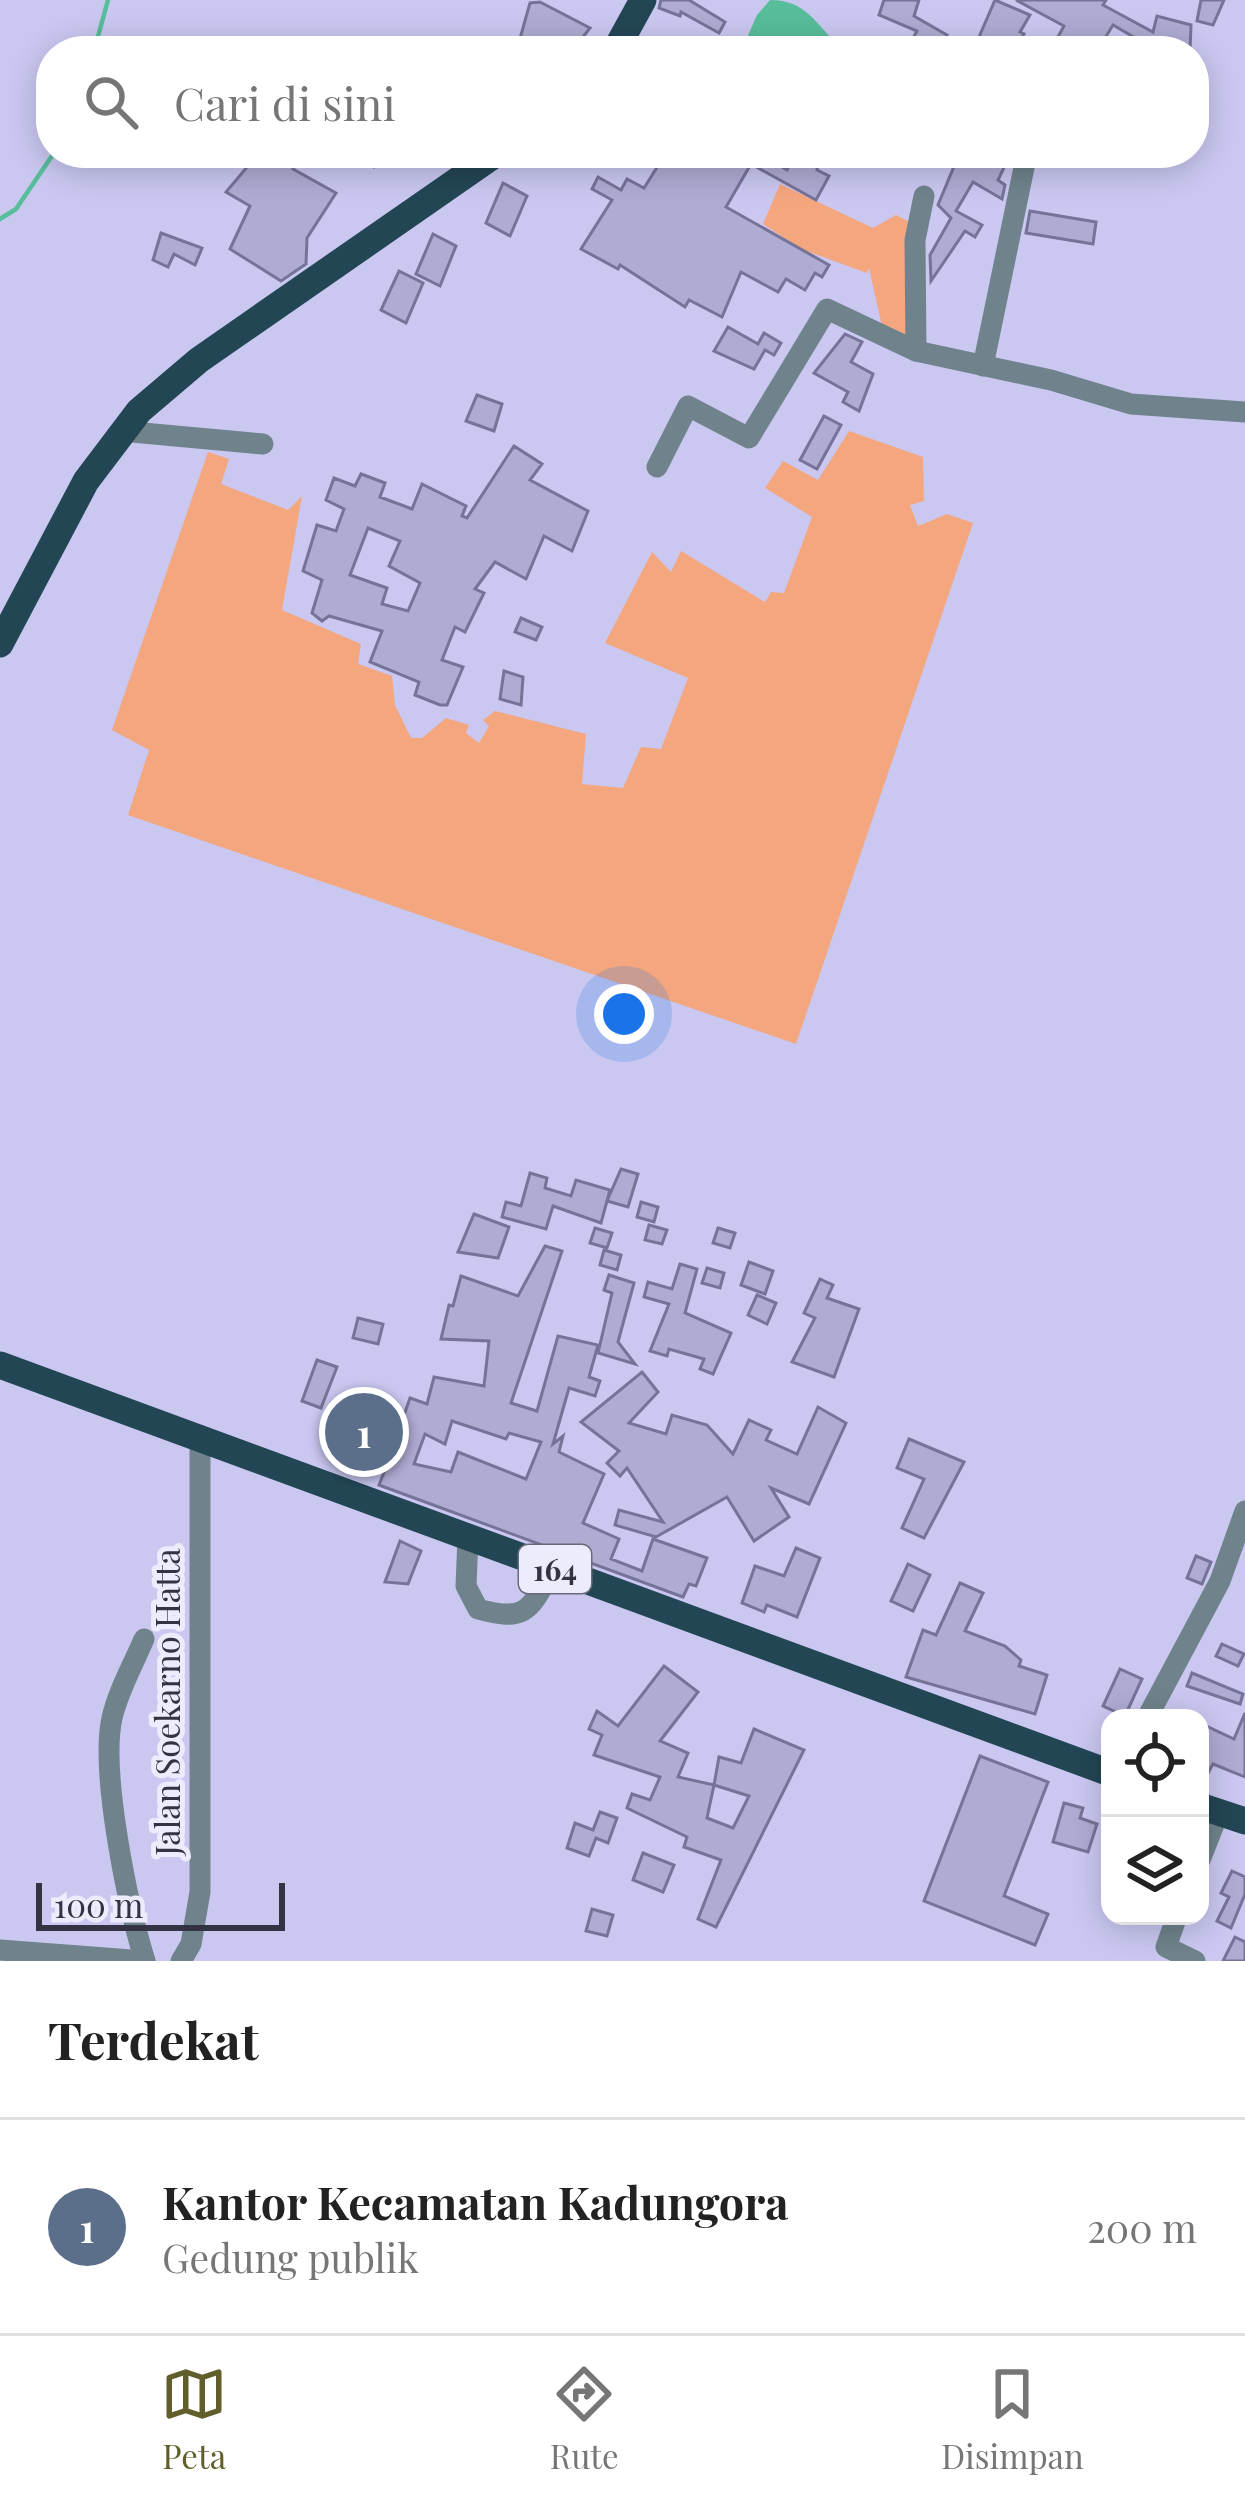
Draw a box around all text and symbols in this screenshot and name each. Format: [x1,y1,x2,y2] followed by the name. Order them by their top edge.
[36,36,1209,168] search box
[78,69,144,135] icon: search
[174,72,396,132] text: Cari di sini
[594,984,654,1044] your location
[325,1387,403,1477] pin: 1
[519,1545,591,1593] road number: 164
[144,1548,188,1857] street label: Jalan Soekarno Hatta
[1101,1709,1209,1925] map controls
[1101,1709,1209,1817] button: locate
[1101,1817,1209,1925] button: layers
[36,1877,285,1930] scale bar
[54,1882,143,1926] text: 100 m
[48,2005,259,2073] text: Terdekat
[162,2171,789,2231] text: Kantor Kecamatan Kadungora
[80,2201,94,2253] text: 1
[1087,2201,1197,2253] text: 200 m
[162,2231,419,2283] text: Gedung publik
[161,2361,227,2477] tab: Peta
[550,2361,619,2477] tab: Rute
[941,2361,1084,2477] tab: Disimpan

